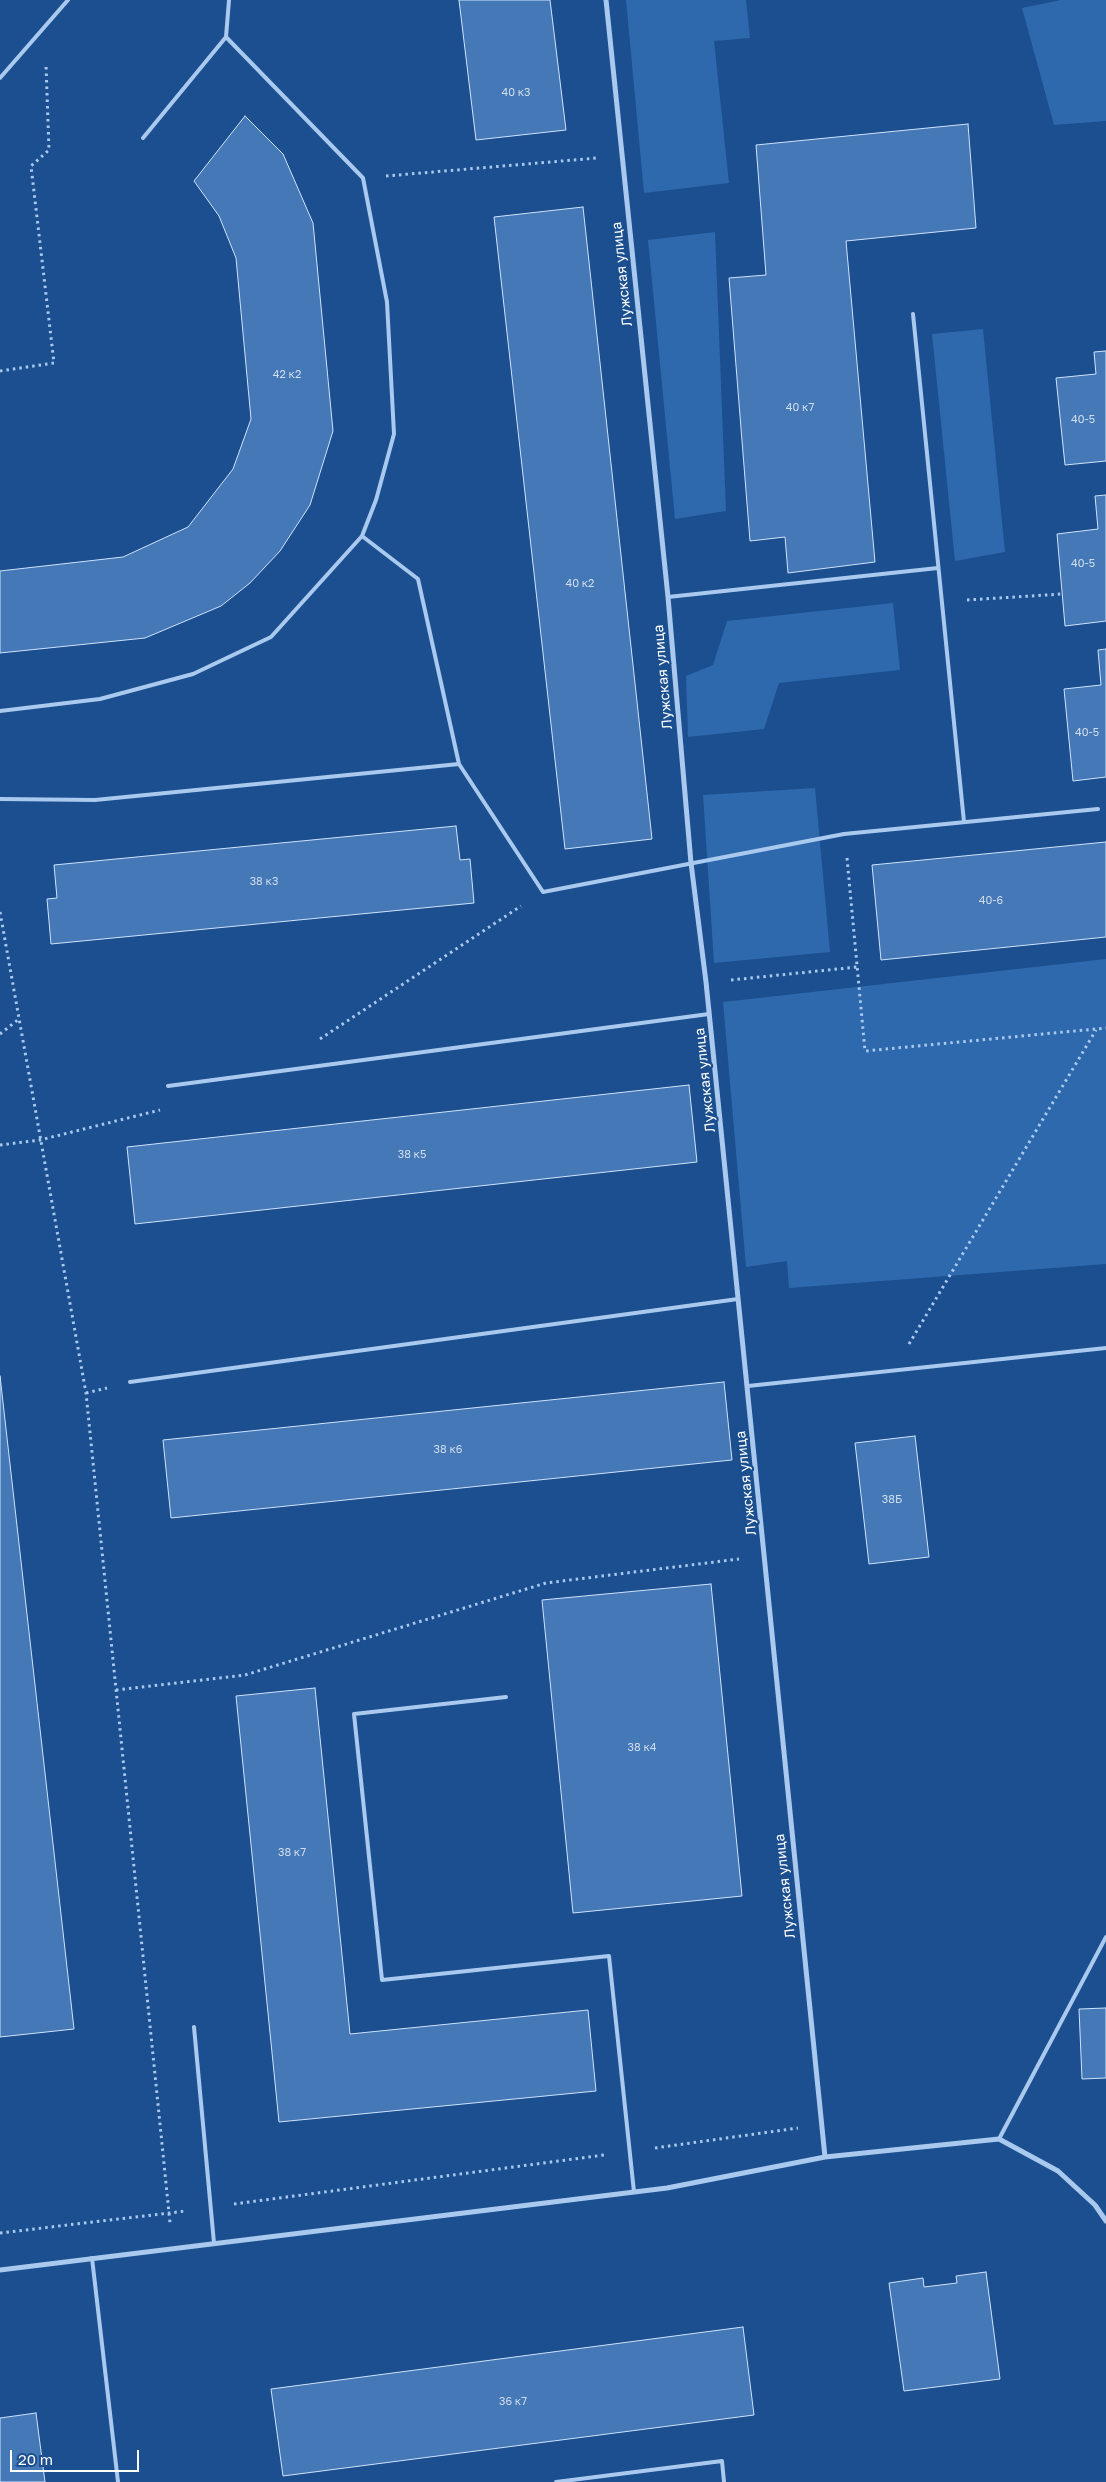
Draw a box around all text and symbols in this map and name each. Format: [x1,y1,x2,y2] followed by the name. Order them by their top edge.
[501,86,531,100] house number: 40 к3
[608,221,636,327] street label: Лужская улица
[273,368,301,382] house number: 42 к2
[786,401,814,415] house number: 40 к7
[1071,413,1095,427] house number: 40-5
[1071,557,1095,571] house number: 40-5
[566,577,594,591] house number: 40 к2
[650,624,676,730] street label: Лужская улица
[1075,726,1099,740] house number: 40-5
[250,875,278,889] house number: 38 к3
[979,894,1003,908] house number: 40-6
[691,1027,719,1133] street label: Лужская улица
[398,1148,426,1162] house number: 38 к5
[732,1430,760,1536] street label: Лужская улица
[434,1443,462,1457] house number: 38 к6
[882,1493,902,1507] house number: 38Б
[628,1741,656,1755] house number: 38 к4
[771,1833,799,1939] street label: Лужская улица
[278,1846,306,1860] house number: 38 к7
[499,2395,527,2409] house number: 36 к7
[12,2440,141,2472] scale bar
[18,2450,53,2468] text: 20 m

